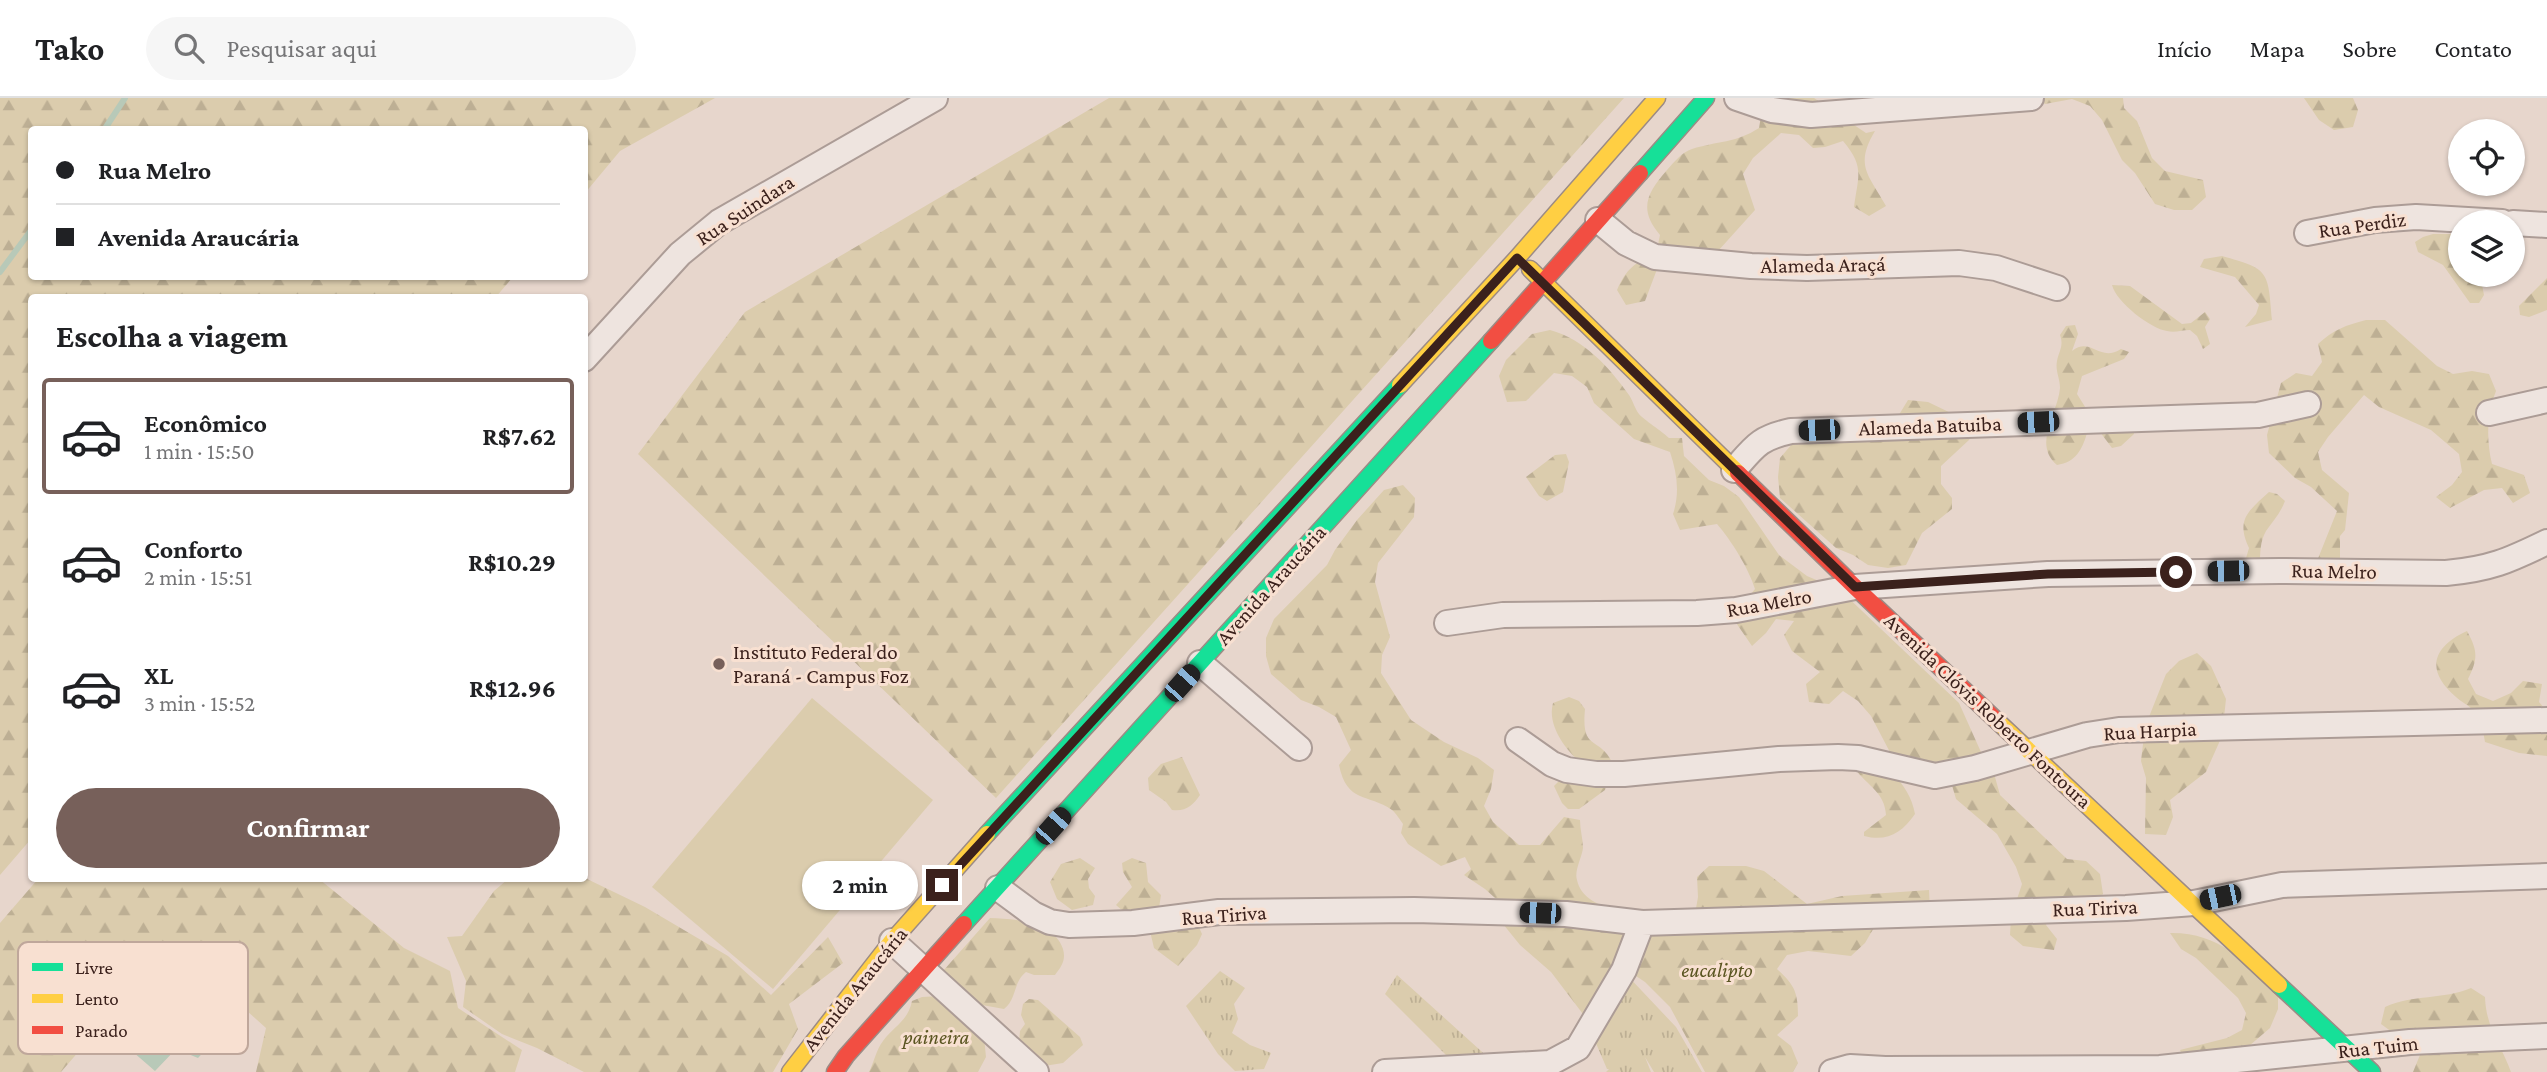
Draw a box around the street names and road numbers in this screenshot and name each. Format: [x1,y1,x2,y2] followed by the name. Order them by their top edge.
[692,169,799,250] street label: Rua Suindara
[2317,207,2407,243] street label: Rua Perdiz
[1760,252,1886,278] street label: Alameda Araçá
[1858,411,2002,440] street label: Alameda Batuiba
[1211,520,1331,650] street label: Avenida Araucária
[2291,558,2377,584] street label: Rua Melro
[1725,584,1813,622] street label: Rua Melro
[1879,609,2097,814] street label: Avenida Clóvis Roberto Fontoura
[2103,717,2198,745] street label: Rua Harpia
[2052,895,2138,921] street label: Rua Tiriva
[1181,900,1268,930] street label: Rua Tiriva
[798,922,913,1056] street label: Avenida Araucária
[2336,1031,2420,1063] street label: Rua Tuim

